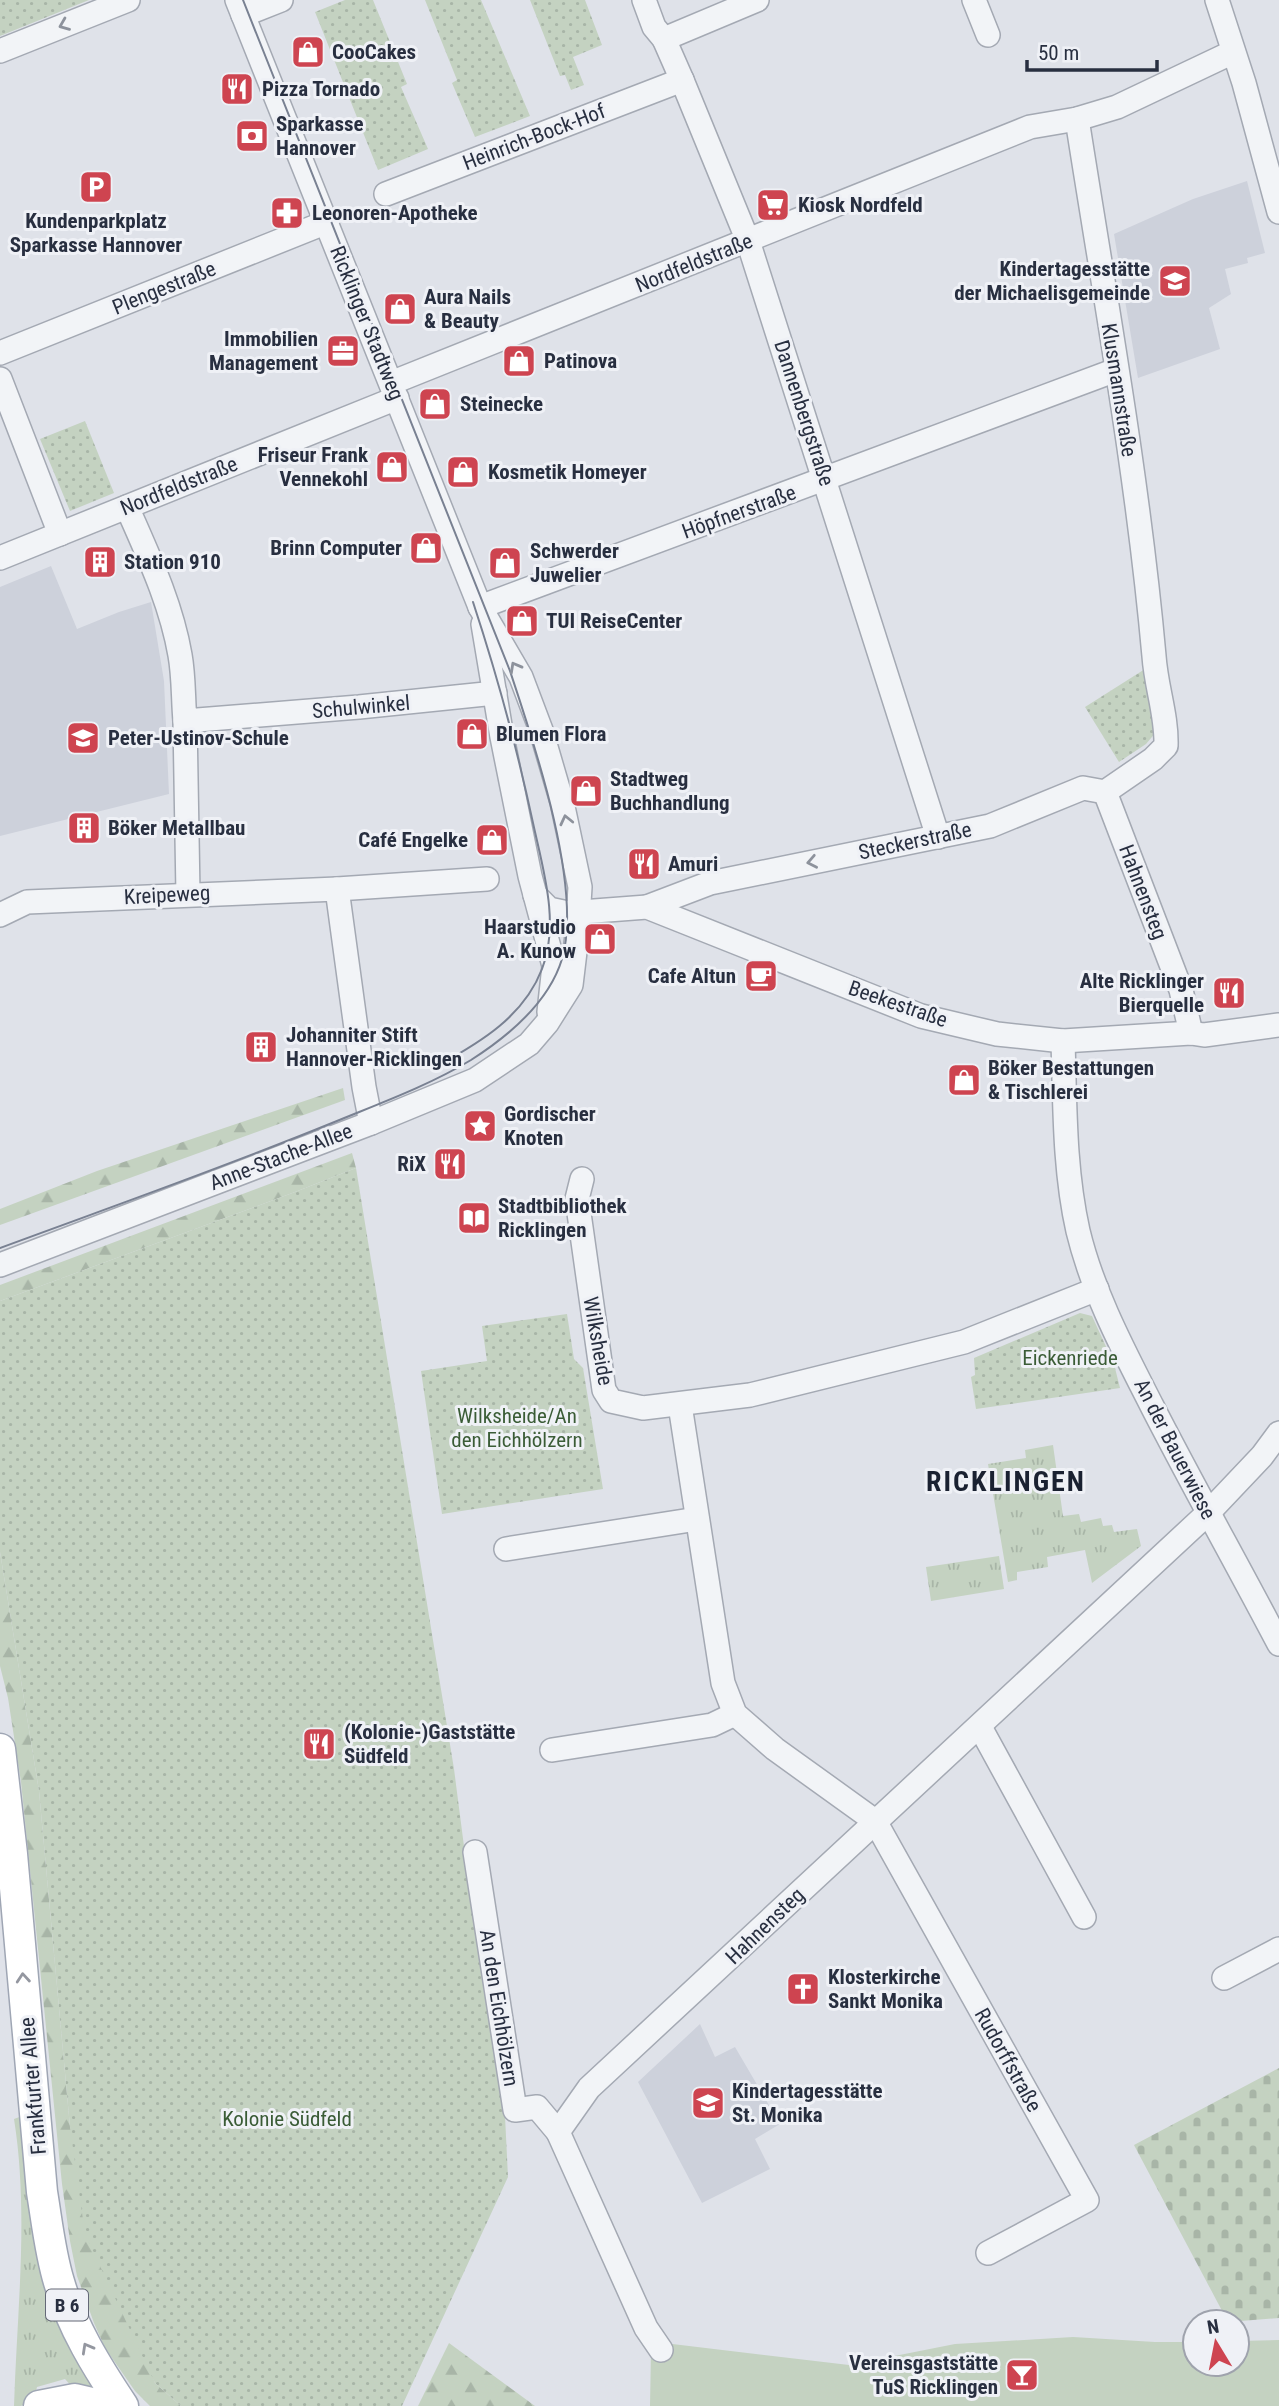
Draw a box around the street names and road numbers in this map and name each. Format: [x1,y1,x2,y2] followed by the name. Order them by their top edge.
[459,99,609,175] street label: Heinrich-Bock-Hof
[632,229,756,297] street label: Nordfeldstraße
[325,242,409,404] street label: Ricklinger Stadtweg
[109,256,219,320] street label: Plengestraße
[1097,322,1141,459] street label: Klusmannstraße
[769,337,839,489] street label: Dannenbergstraße
[117,452,241,520] street label: Nordfeldstraße
[679,480,799,544] street label: Höpfnerstraße
[311,691,411,723] street label: Schulwinkel
[856,817,974,865] street label: Steckerstraße
[1114,841,1172,943] street label: Hahnensteg
[123,881,211,909] street label: Kreipeweg
[845,976,951,1032] street label: Beekestraße
[206,1119,356,1195] street label: Anne-Stache-Allee
[578,1295,618,1387] street label: Wilksheide
[1129,1375,1221,1523] street label: An der Bauerwiese
[721,1883,809,1969] street label: Hahnensteg
[475,1928,523,2088] street label: An den Eichhölzern
[970,2004,1046,2116] street label: Rudorffstraße
[15,2016,51,2156] street label: Frankfurter Allee
[46,2290,88,2320] road number: B 6

